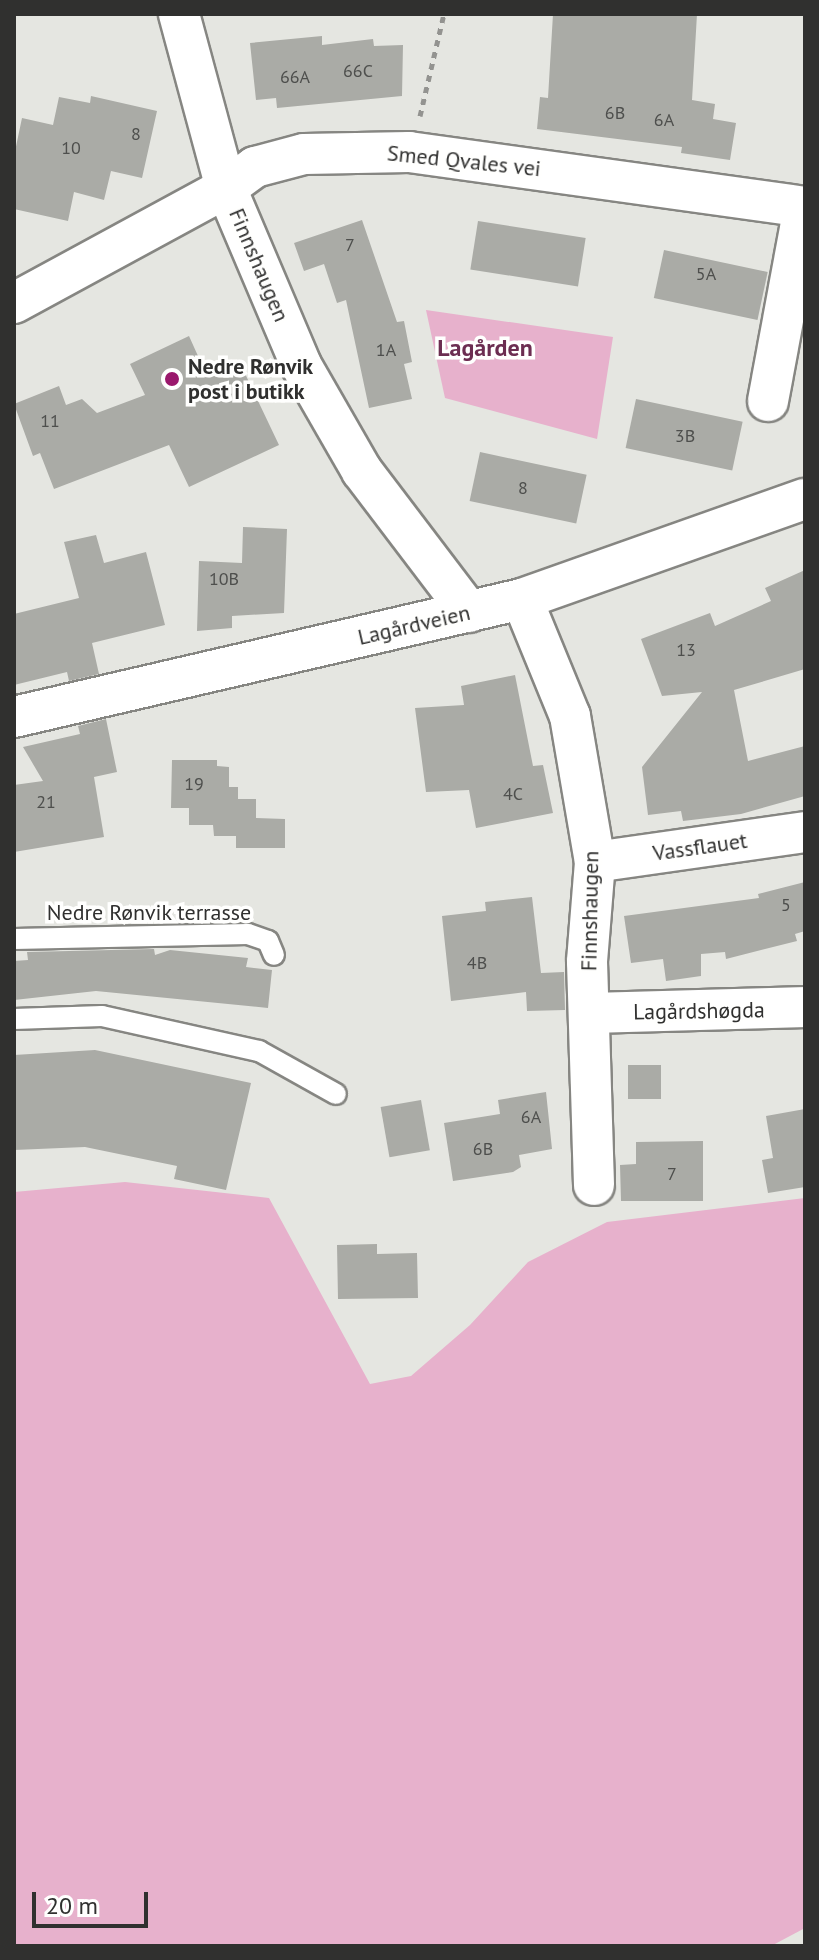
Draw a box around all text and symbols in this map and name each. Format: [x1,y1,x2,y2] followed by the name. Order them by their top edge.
[343,60,373,82] house number: 66C
[280,66,310,88] house number: 66A
[605,102,625,124] house number: 6B
[654,109,674,131] house number: 6A
[131,123,141,145] house number: 8
[61,137,81,159] house number: 10
[386,140,542,182] street label: Smed Qvales vei
[223,204,295,326] street label: Finnshaugen
[345,234,355,256] house number: 7
[696,263,716,285] house number: 5A
[437,334,533,362] district label: Lagården
[376,339,396,361] house number: 1A
[188,353,313,404] place label: Nedre Rønvik post i butikk
[163,370,181,388] marker: Nedre Rønvik post i butikk
[40,410,60,432] house number: 11
[675,425,695,447] house number: 3B
[518,477,528,499] house number: 8
[209,568,239,590] house number: 10B
[355,599,473,651] street label: Lagårdveien
[676,639,696,661] house number: 13
[184,773,204,795] house number: 19
[503,783,523,805] house number: 4C
[36,791,56,813] house number: 21
[651,827,749,867] street label: Vassflauet
[576,851,604,971] street label: Finnshaugen
[781,894,791,916] house number: 5
[46,900,252,926] street label: Nedre Rønvik terrasse
[467,952,487,974] house number: 4B
[633,997,765,1025] street label: Lagårdshøgda
[521,1106,541,1128] house number: 6A
[473,1138,493,1160] house number: 6B
[667,1163,677,1185] house number: 7
[36,1876,152,1926] scale bar
[46,1890,98,1921] text: 20 m

